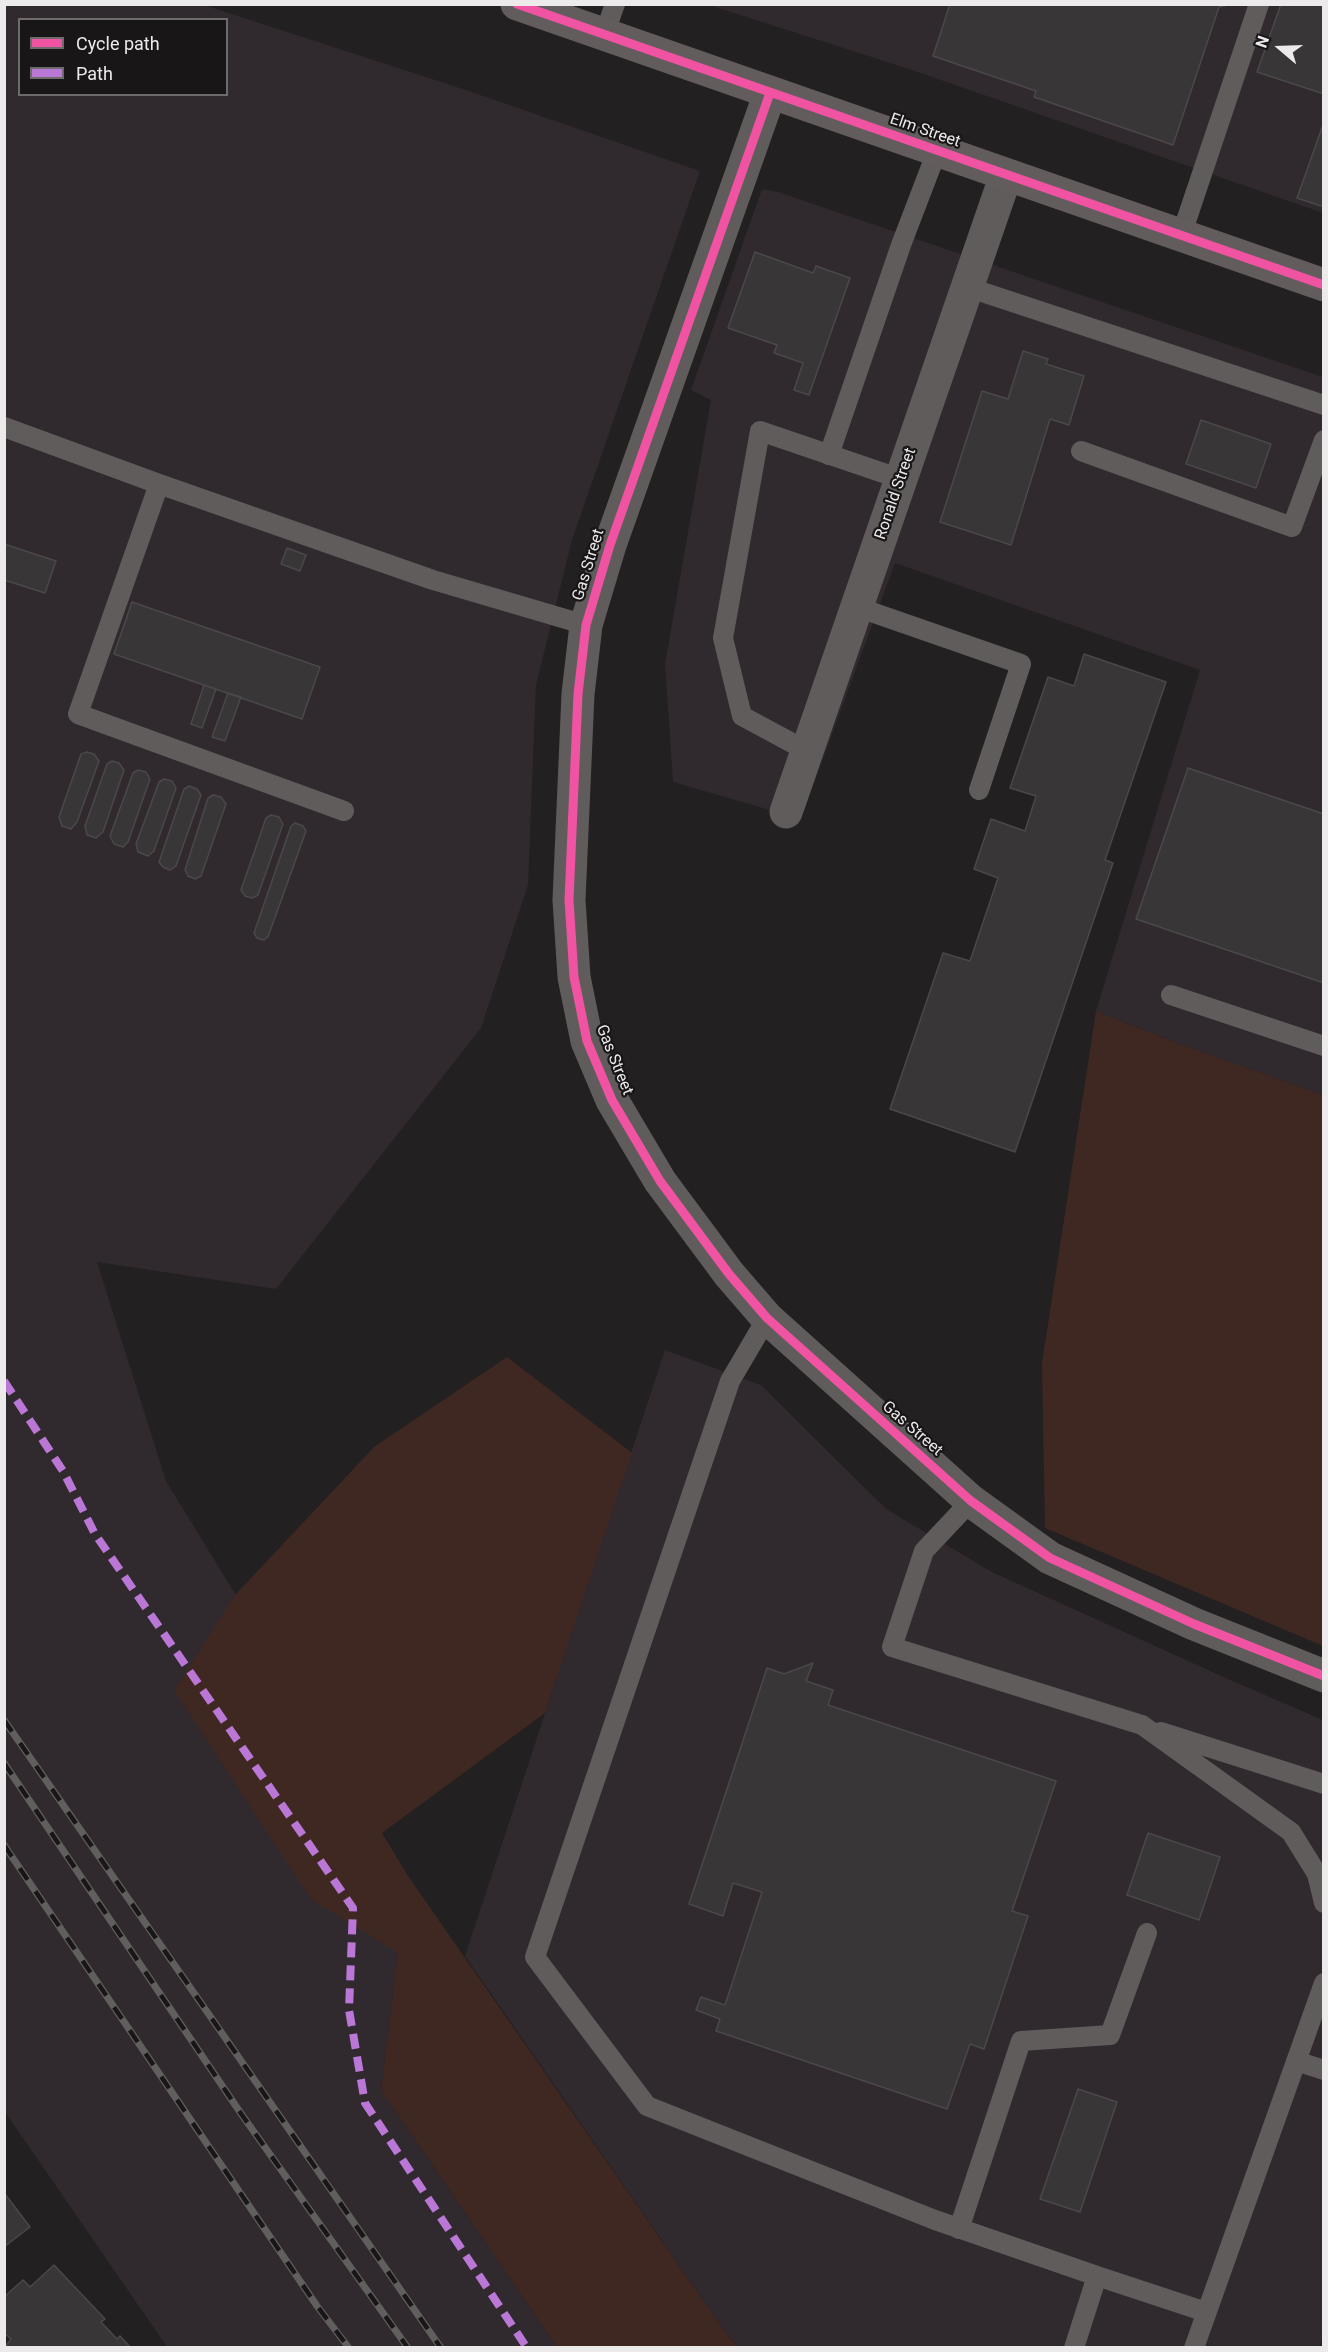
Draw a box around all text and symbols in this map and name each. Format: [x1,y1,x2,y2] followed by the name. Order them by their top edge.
[18,18,228,96] legend
[1250,18,1310,78] north arrow
[76,33,160,54] text: Cycle path
[1252,34,1273,50] text: N
[76,63,113,84] text: Path
[887,110,963,152] street label: Elm Street
[871,446,921,542] street label: Ronald Street
[569,527,609,603] street label: Gas Street
[591,1022,637,1098] street label: Gas Street
[878,1397,946,1461] street label: Gas Street

